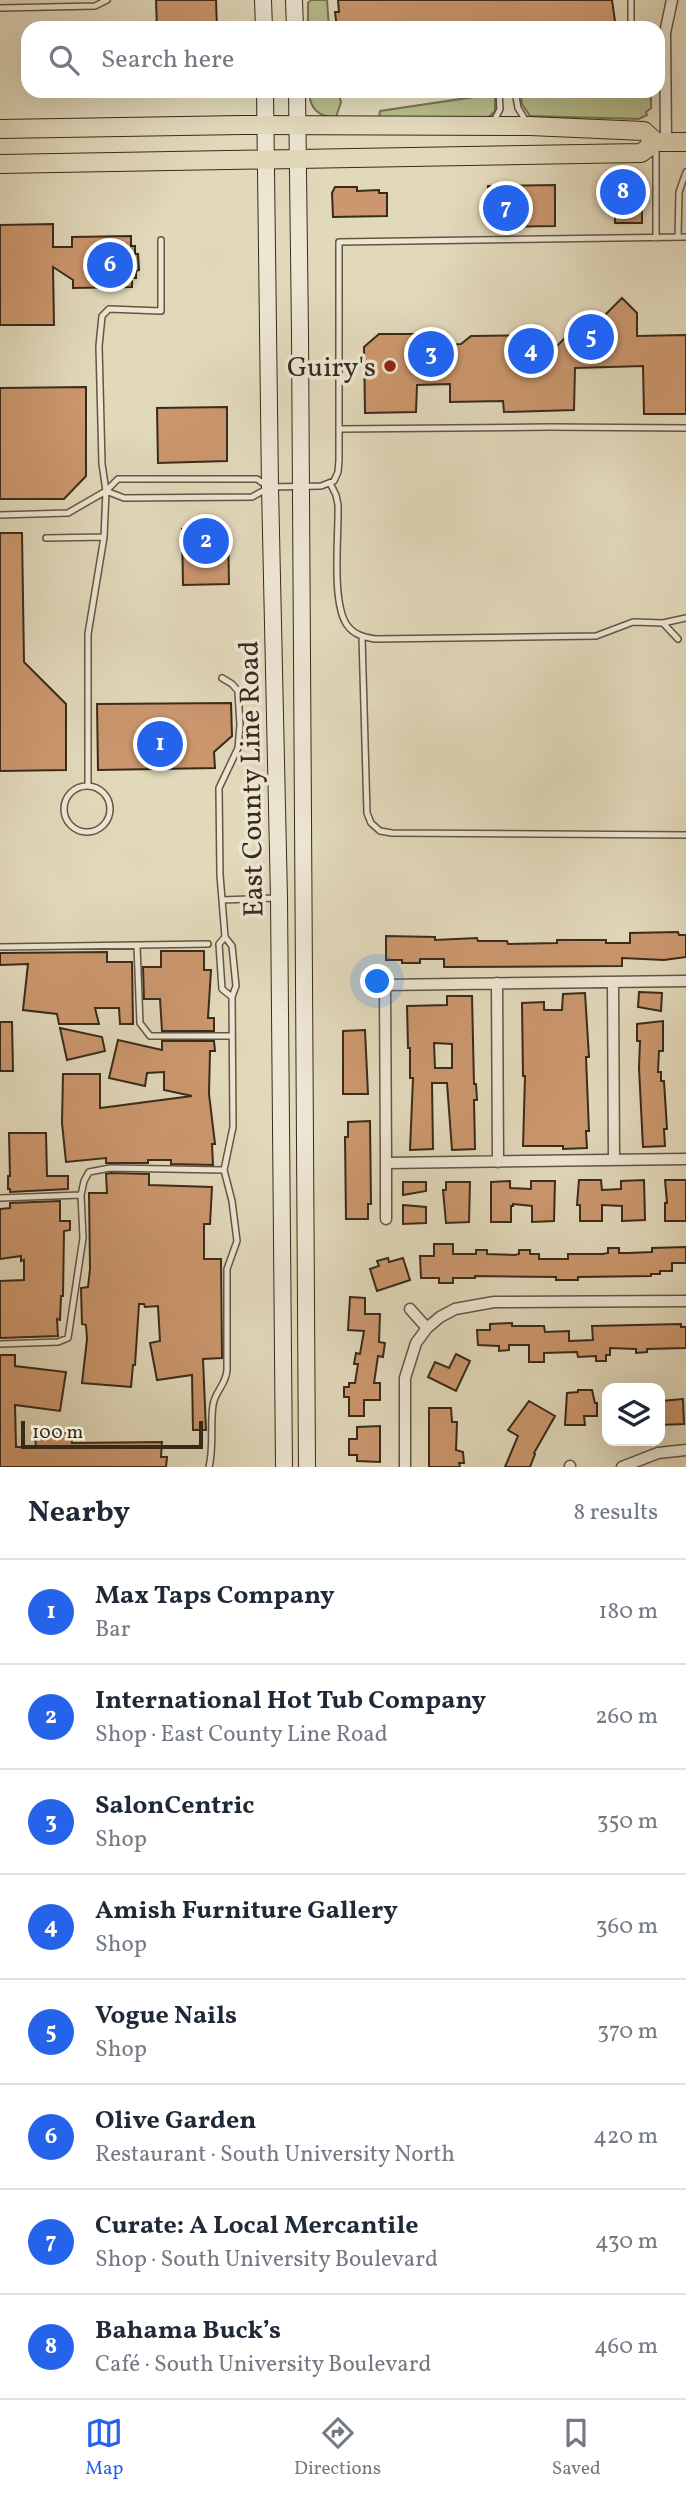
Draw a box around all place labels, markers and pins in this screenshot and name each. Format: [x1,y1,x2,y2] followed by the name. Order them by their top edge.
[600,166,646,218] pin: 8
[483,182,529,234] pin: 7
[87,239,133,291] pin: 6
[568,311,614,363] pin: 5
[508,325,554,377] pin: 4
[408,328,454,380] pin: 3
[287,349,376,388] place label: Guiry's
[382,358,398,374] marker: Guiry's
[183,515,229,567] pin: 2
[137,718,183,770] pin: 1

